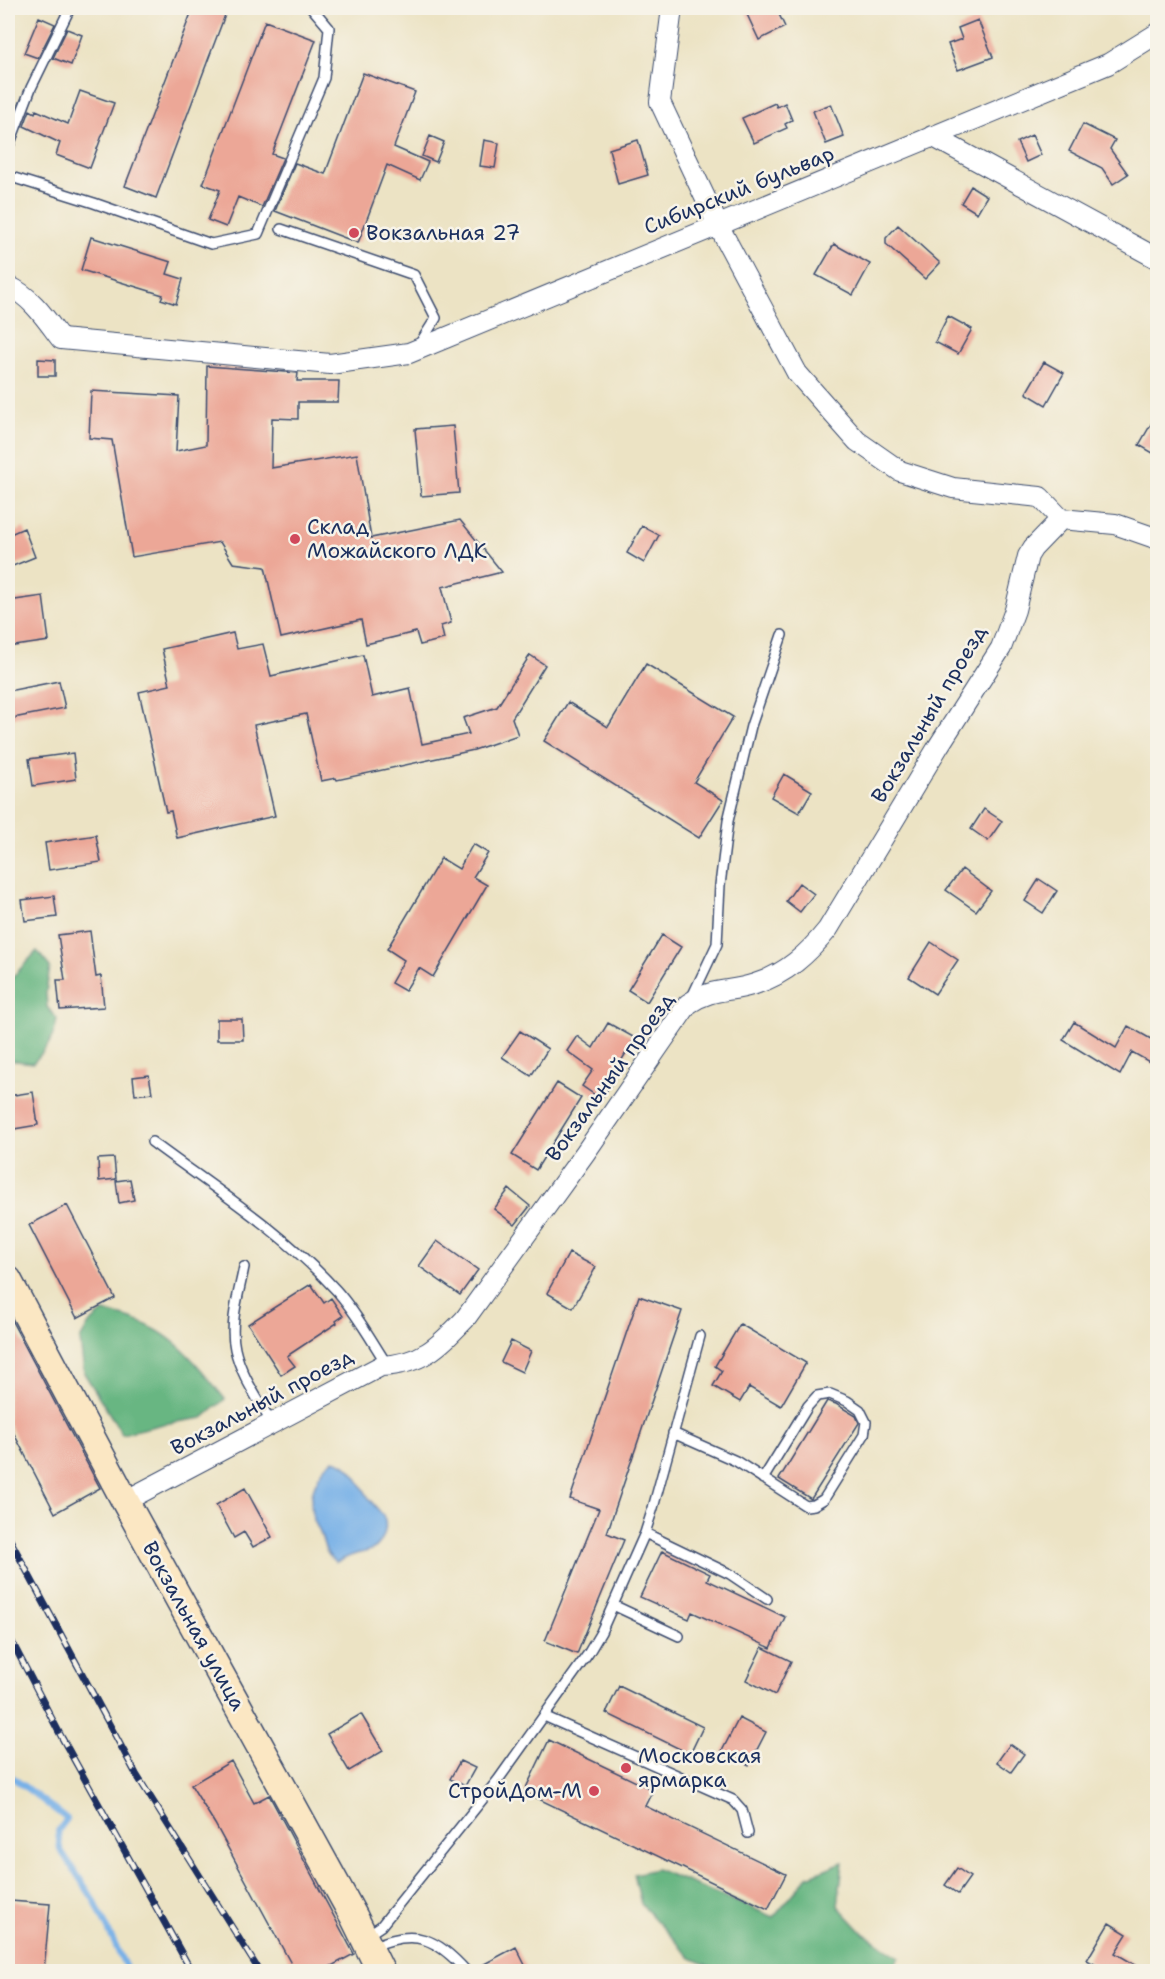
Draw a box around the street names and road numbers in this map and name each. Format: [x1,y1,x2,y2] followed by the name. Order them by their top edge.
[640,139,838,241] street label: Сибирский бульвар
[865,620,993,808] street label: Вокзальный проезд
[539,987,681,1167] street label: Вокзальный проезд
[166,1342,358,1462] street label: Вокзальный проезд
[136,1536,252,1716] street label: Вокзальная улица

